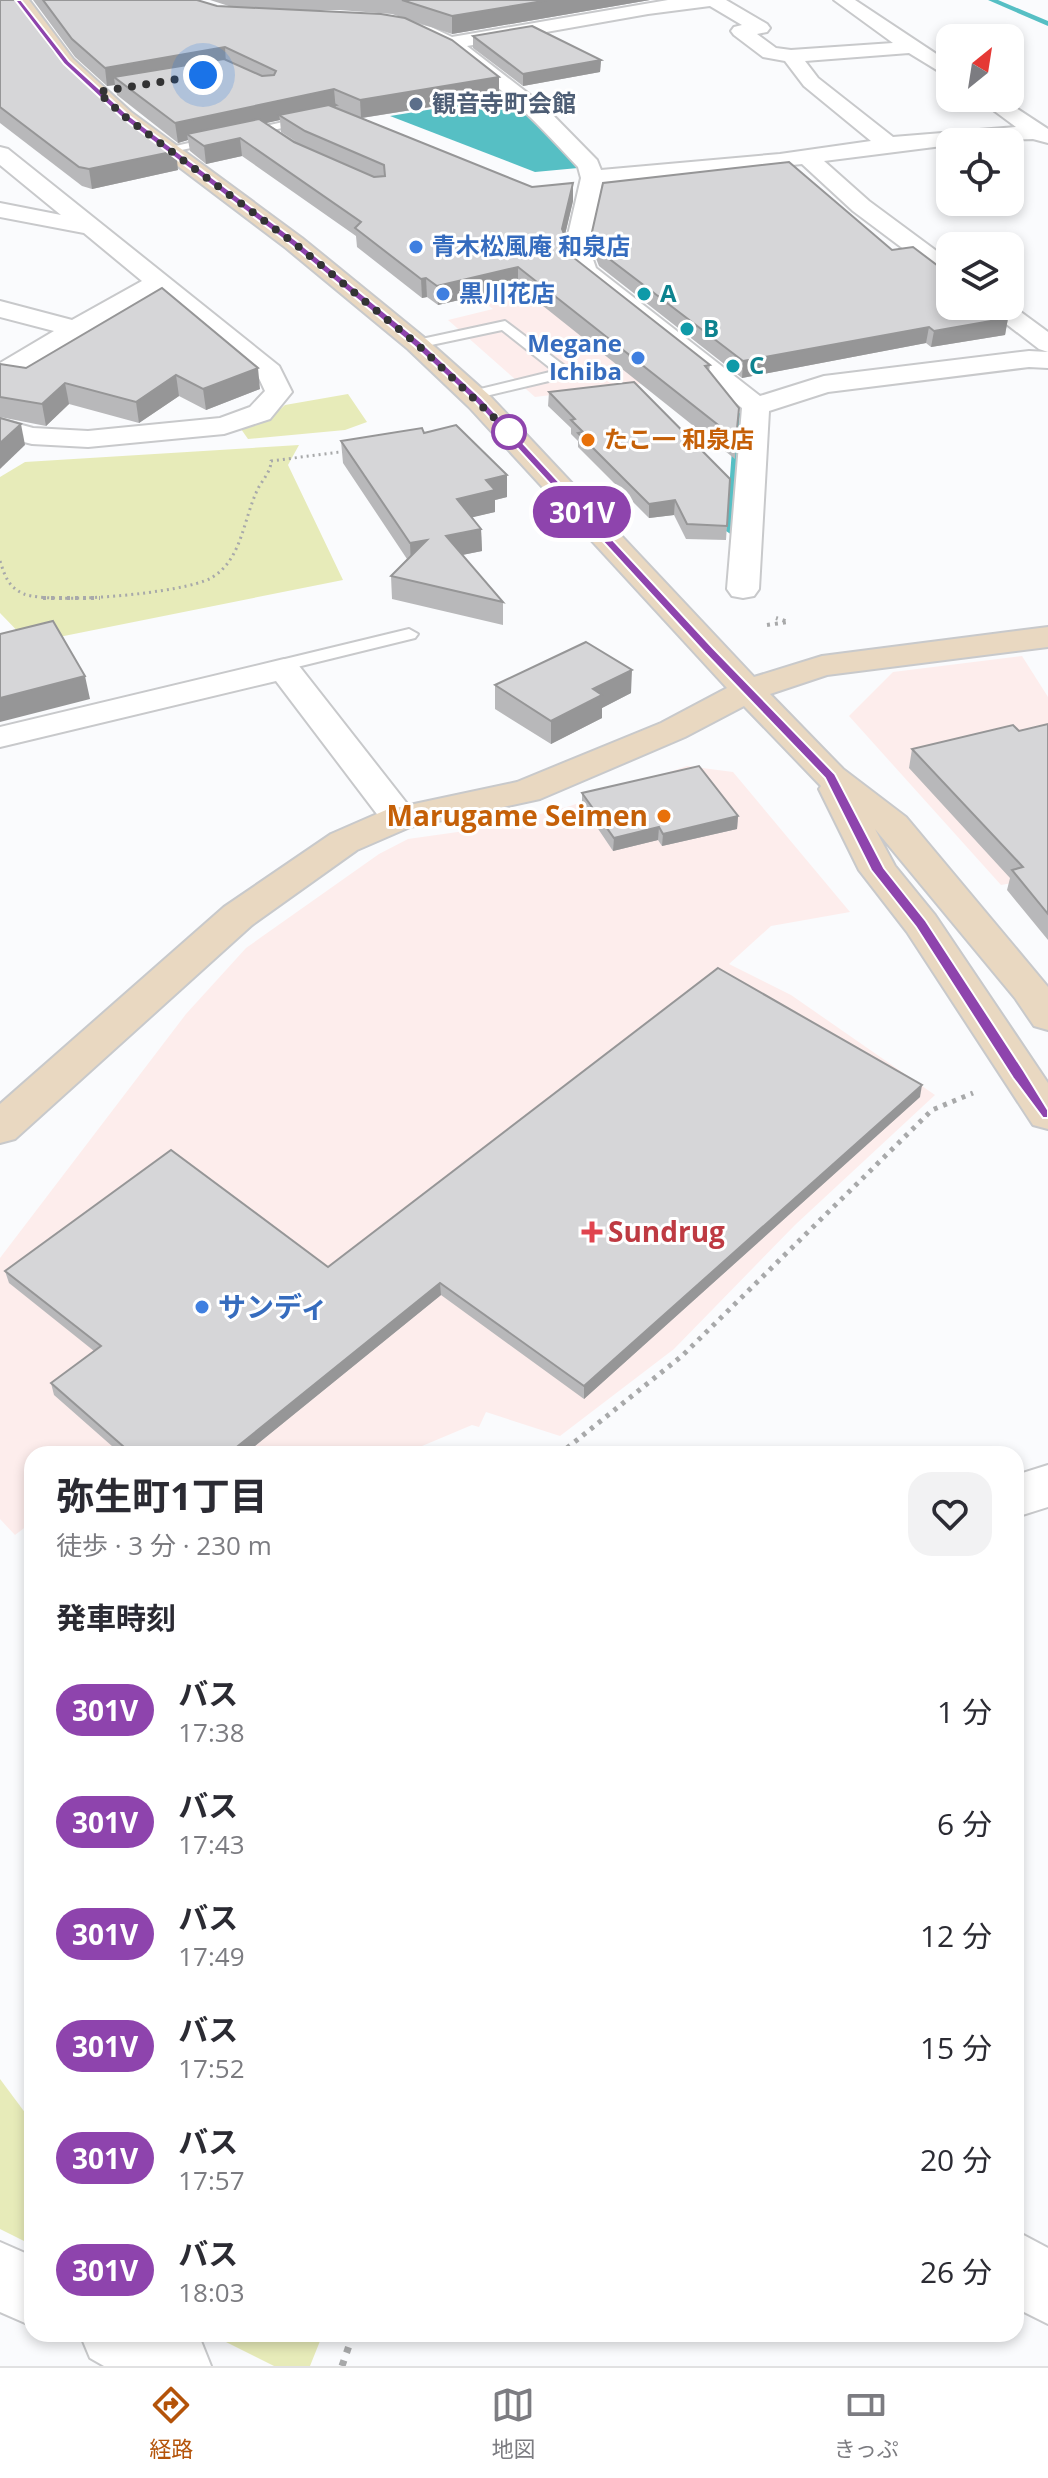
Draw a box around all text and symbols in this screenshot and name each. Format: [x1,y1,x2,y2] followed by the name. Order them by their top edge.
[936,24,1024,112] north arrow
[936,24,1024,320] map controls
[183,55,223,95] your location
[432,86,576,119] place label: 観音寺町会館
[407,95,425,113] marker: 観音寺町会館
[936,128,1024,216] button: locate
[432,229,630,262] place label: 青木松風庵 和泉店
[936,232,1024,320] button: layers
[407,238,425,256] marker: 青木松風庵 和泉店
[459,276,555,309] place label: 黒川花店
[660,276,677,309] place label: A
[434,285,452,303] marker: 黒川花店
[635,285,653,303] marker: A
[703,311,719,344] place label: B
[678,320,696,338] marker: B
[527,326,622,387] place label: Megane Ichiba
[749,348,764,381] place label: C
[629,349,647,367] marker: Megane Ichiba
[724,357,742,375] marker: C
[492,415,526,449] unlabelled marker
[604,422,754,455] place label: たこ一 和泉店
[579,431,597,449] marker: たこ一 和泉店
[526,486,638,538] line badge: 301V
[549,493,615,531] text: 301V
[387,796,648,834] place label: Marugame Seimen
[655,807,673,825] marker: Marugame Seimen
[608,1212,725,1250] place label: Sundrug
[583,1223,601,1241] marker: Sundrug
[218,1287,328,1325] place label: サンディ
[193,1298,211,1316] marker: サンディ
[56,1469,268,1521] text: 弥生町1丁目
[908,1472,992,1556] button: heart
[56,1527,272,1563] text: 徒歩 · 3 分 · 230 m
[56,1597,176,1638] text: 発車時刻
[178,1673,238,1714] text: バス
[72,1691,138,1729] text: 301V
[937,1691,992,1732] text: 1 分
[178,1714,245,1750] text: 17:38
[178,1785,238,1826] text: バス
[72,1803,138,1841] text: 301V
[937,1803,992,1844] text: 6 分
[178,1826,245,1862] text: 17:43
[178,1897,238,1938] text: バス
[72,1915,138,1953] text: 301V
[920,1915,992,1956] text: 12 分
[178,1938,245,1974] text: 17:49
[178,2009,238,2050] text: バス
[72,2027,138,2065] text: 301V
[920,2027,992,2068] text: 15 分
[178,2050,245,2086] text: 17:52
[178,2121,238,2162] text: バス
[72,2139,138,2177] text: 301V
[920,2139,992,2180] text: 20 分
[178,2162,245,2198] text: 17:57
[178,2233,238,2274] text: バス
[72,2251,138,2289] text: 301V
[920,2251,992,2292] text: 26 分
[178,2274,245,2310] text: 18:03
[149,2383,193,2463] tab: 経路
[491,2383,535,2463] tab: 地図
[834,2383,899,2463] tab: きっぷ

